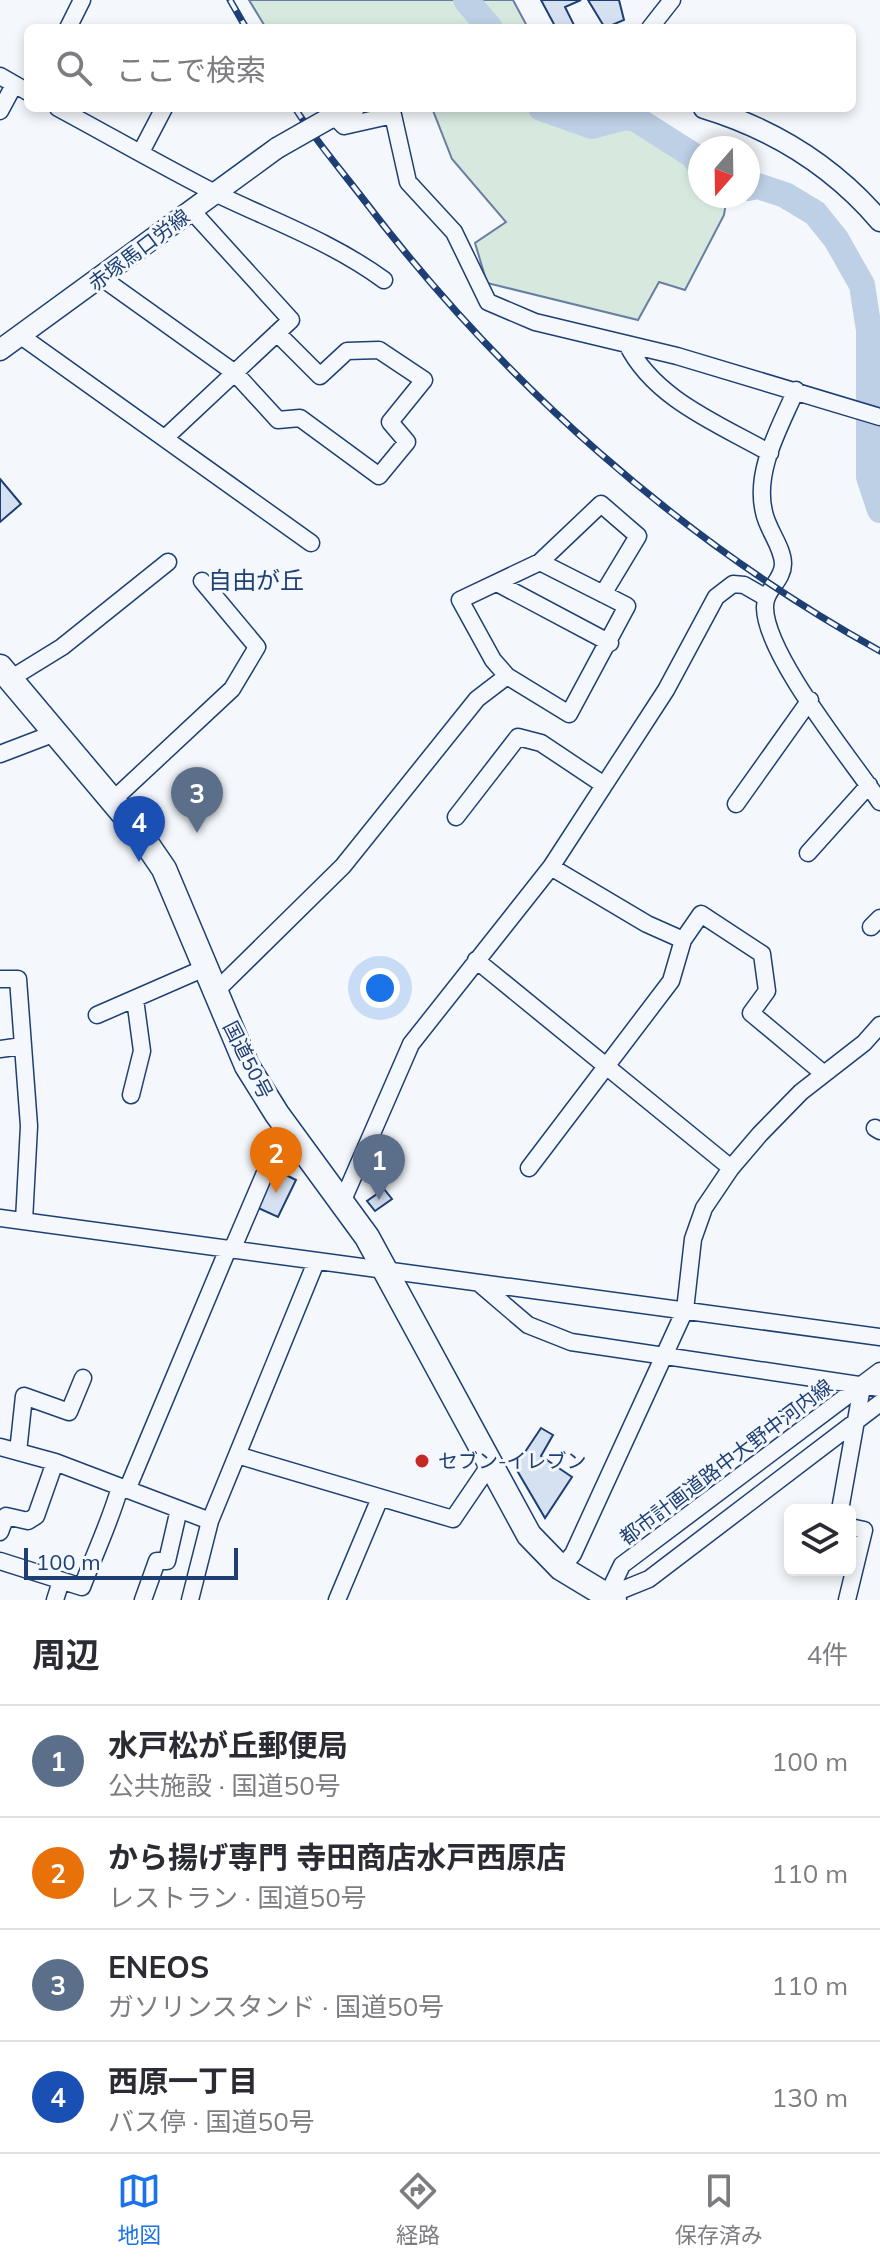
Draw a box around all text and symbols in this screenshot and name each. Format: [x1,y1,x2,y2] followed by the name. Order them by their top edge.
[24,24,856,112] search box
[52,46,96,90] icon: search
[116,51,266,89] text: ここで検索
[688,136,760,208] north arrow
[83,204,194,296] street label: 赤塚馬口労線
[208,565,304,595] district label: 自由が丘
[171,767,223,833] pin: 3
[113,796,165,862] pin: 4
[360,968,400,1008] your location
[218,1017,279,1103] street label: 国道50号
[250,1127,302,1193] pin: 2
[353,1134,405,1200] pin: 1
[614,1373,837,1550] street label: 都市計画道路中大野中河内線
[438,1448,587,1473] place label: セブン-イレブン
[413,1452,431,1470] marker: セブン-イレブン
[784,1504,856,1576] map controls
[784,1504,856,1576] button: layers
[24,1544,238,1580] scale bar
[36,1548,101,1576] text: 100 m
[32,1633,100,1676] text: 周辺
[806,1638,848,1671] text: 4件
[108,1726,348,1764] text: 水戸松が丘郵便局
[50,1745,66,1778] text: 1
[772,1745,848,1778] text: 100 m
[108,1769,341,1802] text: 公共施設 · 国道50号
[108,1838,566,1876] text: から揚げ専門 寺田商店水戸西原店
[50,1857,66,1890] text: 2
[772,1857,848,1890] text: 110 m
[108,1881,367,1914] text: レストラン · 国道50号
[108,1948,209,1986] text: ENEOS
[50,1969,66,2002] text: 3
[772,1969,848,2002] text: 110 m
[108,1990,444,2023] text: ガソリンスタンド · 国道50号
[108,2062,258,2100] text: 西原一丁目
[50,2081,66,2114] text: 4
[772,2081,848,2114] text: 130 m
[108,2105,315,2138] text: バス停 · 国道50号
[117,2169,161,2249] tab: 地図
[396,2169,440,2249] tab: 経路
[675,2169,763,2249] tab: 保存済み

